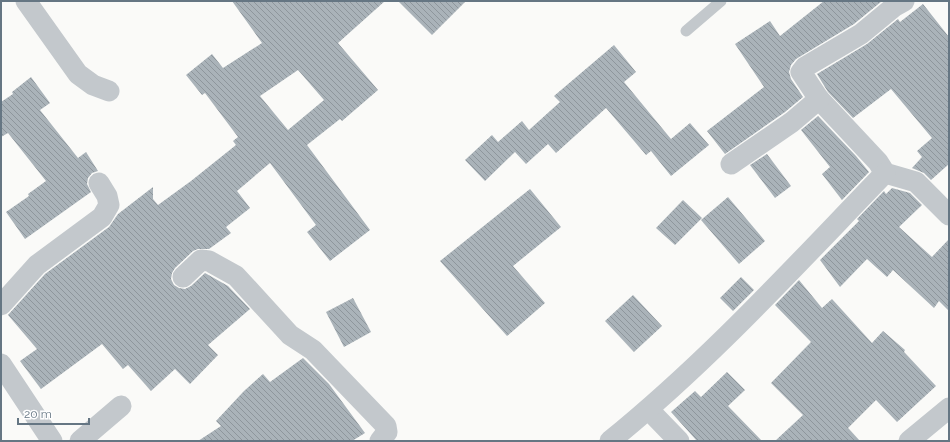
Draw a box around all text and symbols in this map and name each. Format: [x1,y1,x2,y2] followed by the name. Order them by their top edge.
[18,400,89,426] scale bar
[24,407,52,421] text: 20 m

